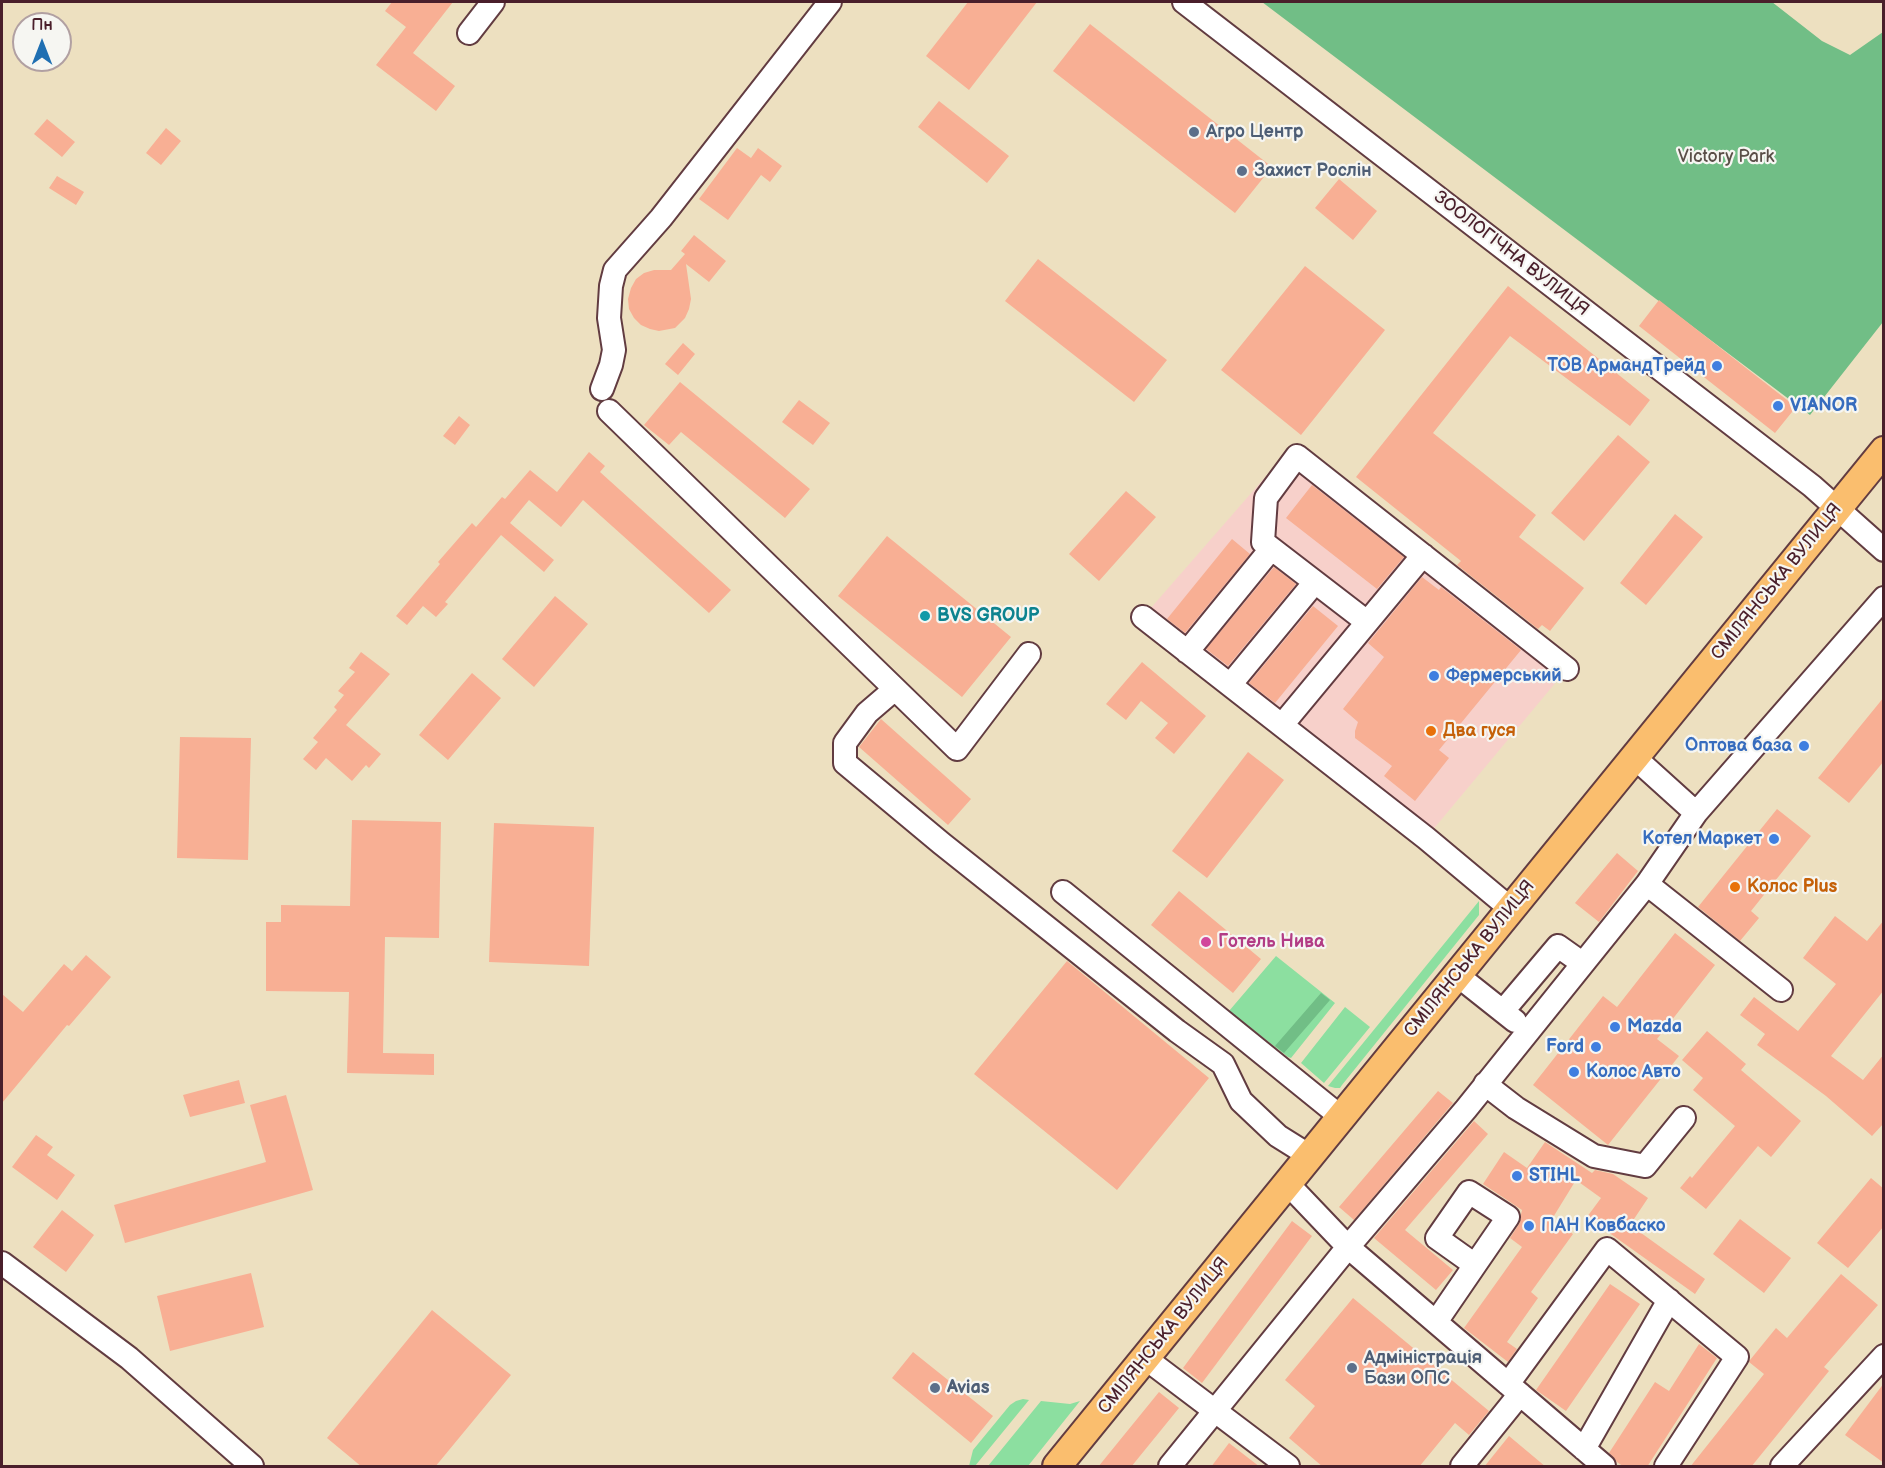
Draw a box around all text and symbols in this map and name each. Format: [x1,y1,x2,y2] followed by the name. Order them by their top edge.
[12,12,72,72] north arrow
[31,16,53,35] text: Пн
[1206,121,1303,143] place label: Агро Центр
[1187,125,1201,139] marker: Агро Центр
[1678,146,1774,168] park label: Victory Park
[1254,160,1372,182] place label: Захист Рослін
[1235,164,1249,178] marker: Захист Рослін
[1429,187,1593,321] street label: ЗООЛОГІЧНА ВУЛИЦЯ
[1547,355,1705,377] place label: ТОВ АрмандТрейд
[1710,359,1724,373] marker: ТОВ АрмандТрейд
[1790,395,1857,417] place label: VIANOR
[1771,399,1785,413] marker: VIANOR
[1707,499,1847,665] street label: СМІЛЯНСЬКА ВУЛИЦЯ
[937,605,1039,627] place label: BVS GROUP
[918,609,932,623] marker: BVS GROUP
[1446,665,1562,687] place label: Фермерський
[1427,669,1441,683] marker: Фермерський
[1443,720,1516,742] place label: Два гуся
[1424,724,1438,738] marker: Два гуся
[1685,735,1792,757] place label: Оптова база
[1797,739,1811,753] marker: Оптова база
[1642,828,1762,850] place label: Котел Маркет
[1767,832,1781,846] marker: Котел Маркет
[1400,876,1540,1042] street label: СМІЛЯНСЬКА ВУЛИЦЯ
[1747,876,1837,898] place label: Колос Plus
[1728,880,1742,894] marker: Колос Plus
[1218,931,1324,953] place label: Готель Нива
[1199,935,1213,949] marker: Готель Нива
[1627,1016,1682,1038] place label: Mazda
[1608,1020,1622,1034] marker: Mazda
[1546,1036,1584,1058] place label: Ford
[1589,1040,1603,1054] marker: Ford
[1586,1061,1681,1083] place label: Колос Авто
[1567,1065,1581,1079] marker: Колос Авто
[1529,1165,1580,1187] place label: STIHL
[1510,1169,1524,1183] marker: STIHL
[1541,1215,1666,1237] place label: ПАН Ковбаско
[1522,1219,1536,1233] marker: ПАН Ковбаско
[1094,1253,1234,1419] street label: СМІЛЯНСЬКА ВУЛИЦЯ
[1364,1347,1482,1390] place label: Адміністрація Бази ОПС
[1345,1361,1359,1375] marker: Адміністрація Бази ОПС
[947,1377,990,1399] place label: Avias
[928,1381,942,1395] marker: Avias

